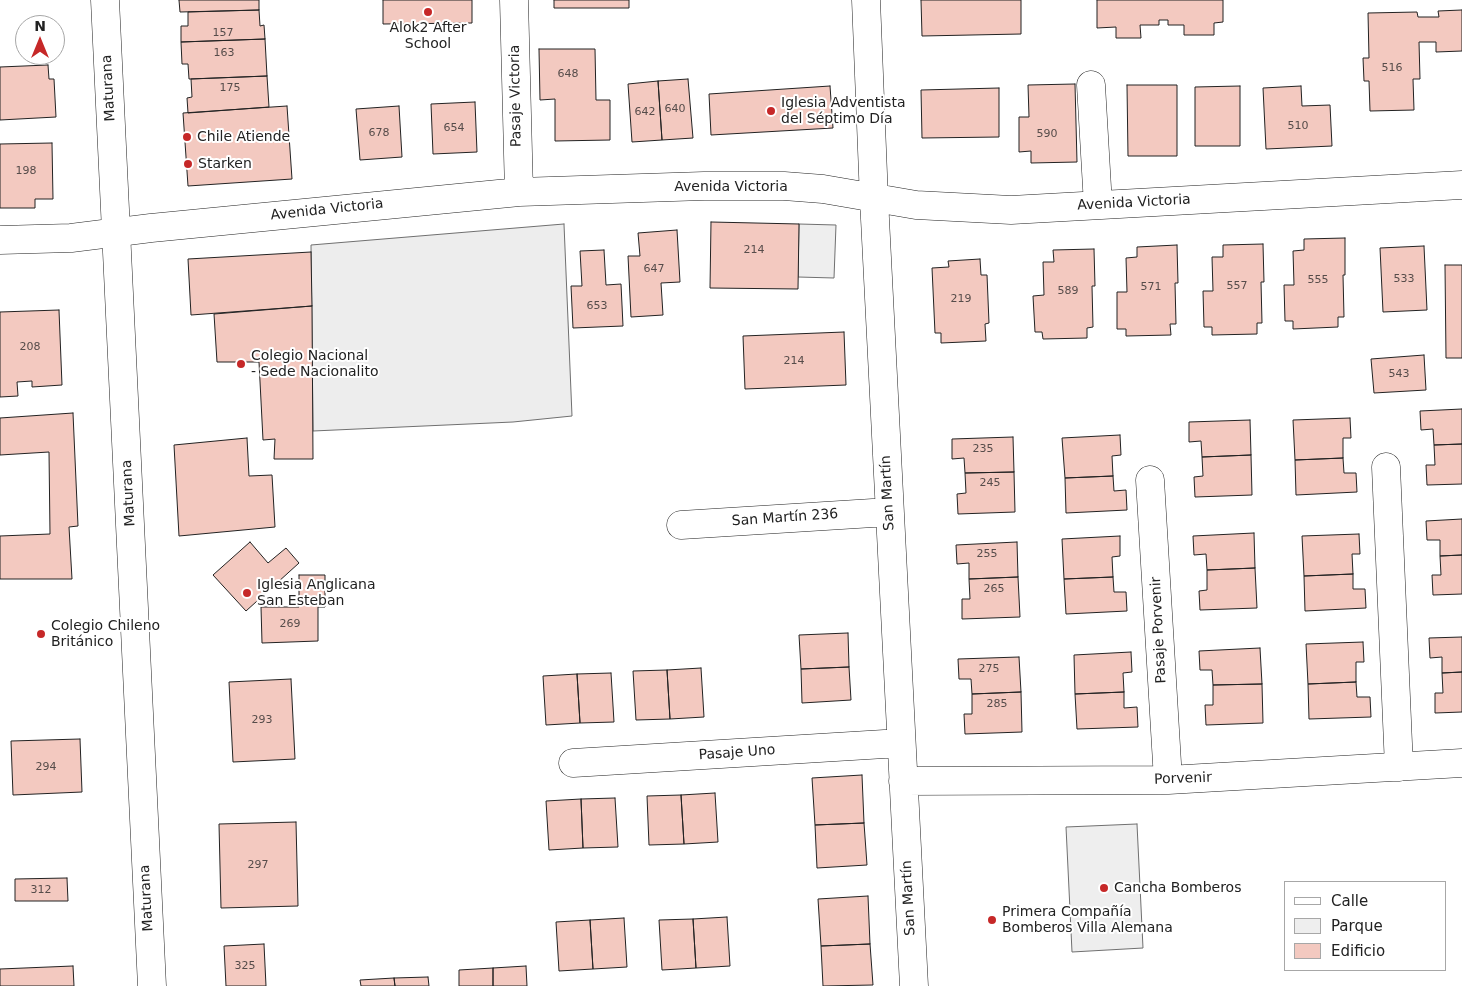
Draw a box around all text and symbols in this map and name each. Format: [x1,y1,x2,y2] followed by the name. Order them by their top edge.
[422,6,434,18] marker: Alok2 After School
[15,15,65,65] north arrow
[34,18,46,34] text: N
[389,20,467,52] place label: Alok2 After School
[213,26,233,40] house number: 157
[507,45,525,147] street label: Pasaje Victoria
[214,46,234,60] house number: 163
[99,54,119,122] street label: Maturana
[1382,61,1402,75] house number: 516
[558,67,578,81] house number: 648
[220,81,240,95] house number: 175
[781,95,905,128] place label: Iglesia Adventista del Séptimo Día
[665,102,685,116] house number: 640
[635,105,655,119] house number: 642
[765,105,777,117] marker: Iglesia Adventista del Séptimo Día
[1288,119,1308,133] house number: 510
[444,121,464,135] house number: 654
[369,126,389,140] house number: 678
[1037,127,1057,141] house number: 590
[197,129,290,145] place label: Chile Atiende
[181,131,193,143] marker: Chile Atiende
[198,156,252,172] place label: Starken
[182,158,194,170] marker: Starken
[16,164,36,178] house number: 198
[674,179,788,195] street label: Avenida Victoria
[1077,192,1191,214] street label: Avenida Victoria
[270,196,384,224] street label: Avenida Victoria
[744,243,764,257] house number: 214
[644,262,664,276] house number: 647
[1394,272,1414,286] house number: 533
[1308,273,1328,287] house number: 555
[1227,279,1247,293] house number: 557
[1141,280,1161,294] house number: 571
[1058,284,1078,298] house number: 589
[951,292,971,306] house number: 219
[587,299,607,313] house number: 653
[20,340,40,354] house number: 208
[251,348,378,381] place label: Colegio Nacional - Sede Nacionalito
[784,354,804,368] house number: 214
[235,358,247,370] marker: Colegio Nacional - Sede Nacionalito
[1389,367,1409,381] house number: 543
[973,442,993,456] house number: 235
[878,455,898,531] street label: San Martín
[119,459,139,527] street label: Maturana
[980,476,1000,490] house number: 245
[731,506,839,530] street label: San Martín 236
[977,547,997,561] house number: 255
[1148,576,1170,684] street label: Pasaje Porvenir
[257,577,376,610] place label: Iglesia Anglicana San Esteban
[984,582,1004,596] house number: 265
[241,587,253,599] marker: Iglesia Anglicana San Esteban
[280,617,300,631] house number: 269
[51,618,160,650] place label: Colegio Chileno Británico
[35,628,47,640] marker: Colegio Chileno Británico
[979,662,999,676] house number: 275
[987,697,1007,711] house number: 285
[252,713,272,727] house number: 293
[698,742,776,764] street label: Pasaje Uno
[36,760,56,774] house number: 294
[1154,770,1212,788] street label: Porvenir
[248,858,268,872] house number: 297
[899,860,919,936] street label: San Martín
[137,864,157,932] street label: Maturana
[1114,880,1241,896] place label: Cancha Bomberos
[1284,881,1447,971] legend
[1098,882,1110,894] marker: Cancha Bomberos
[31,883,51,897] house number: 312
[1331,892,1368,910] text: Calle
[1002,904,1173,936] place label: Primera Compañía Bomberos Villa Alemana
[986,914,998,926] marker: Primera Compañía Bomberos Villa Alemana
[1331,917,1383,935] text: Parque
[1331,942,1385,960] text: Edificio
[235,959,255,973] house number: 325

